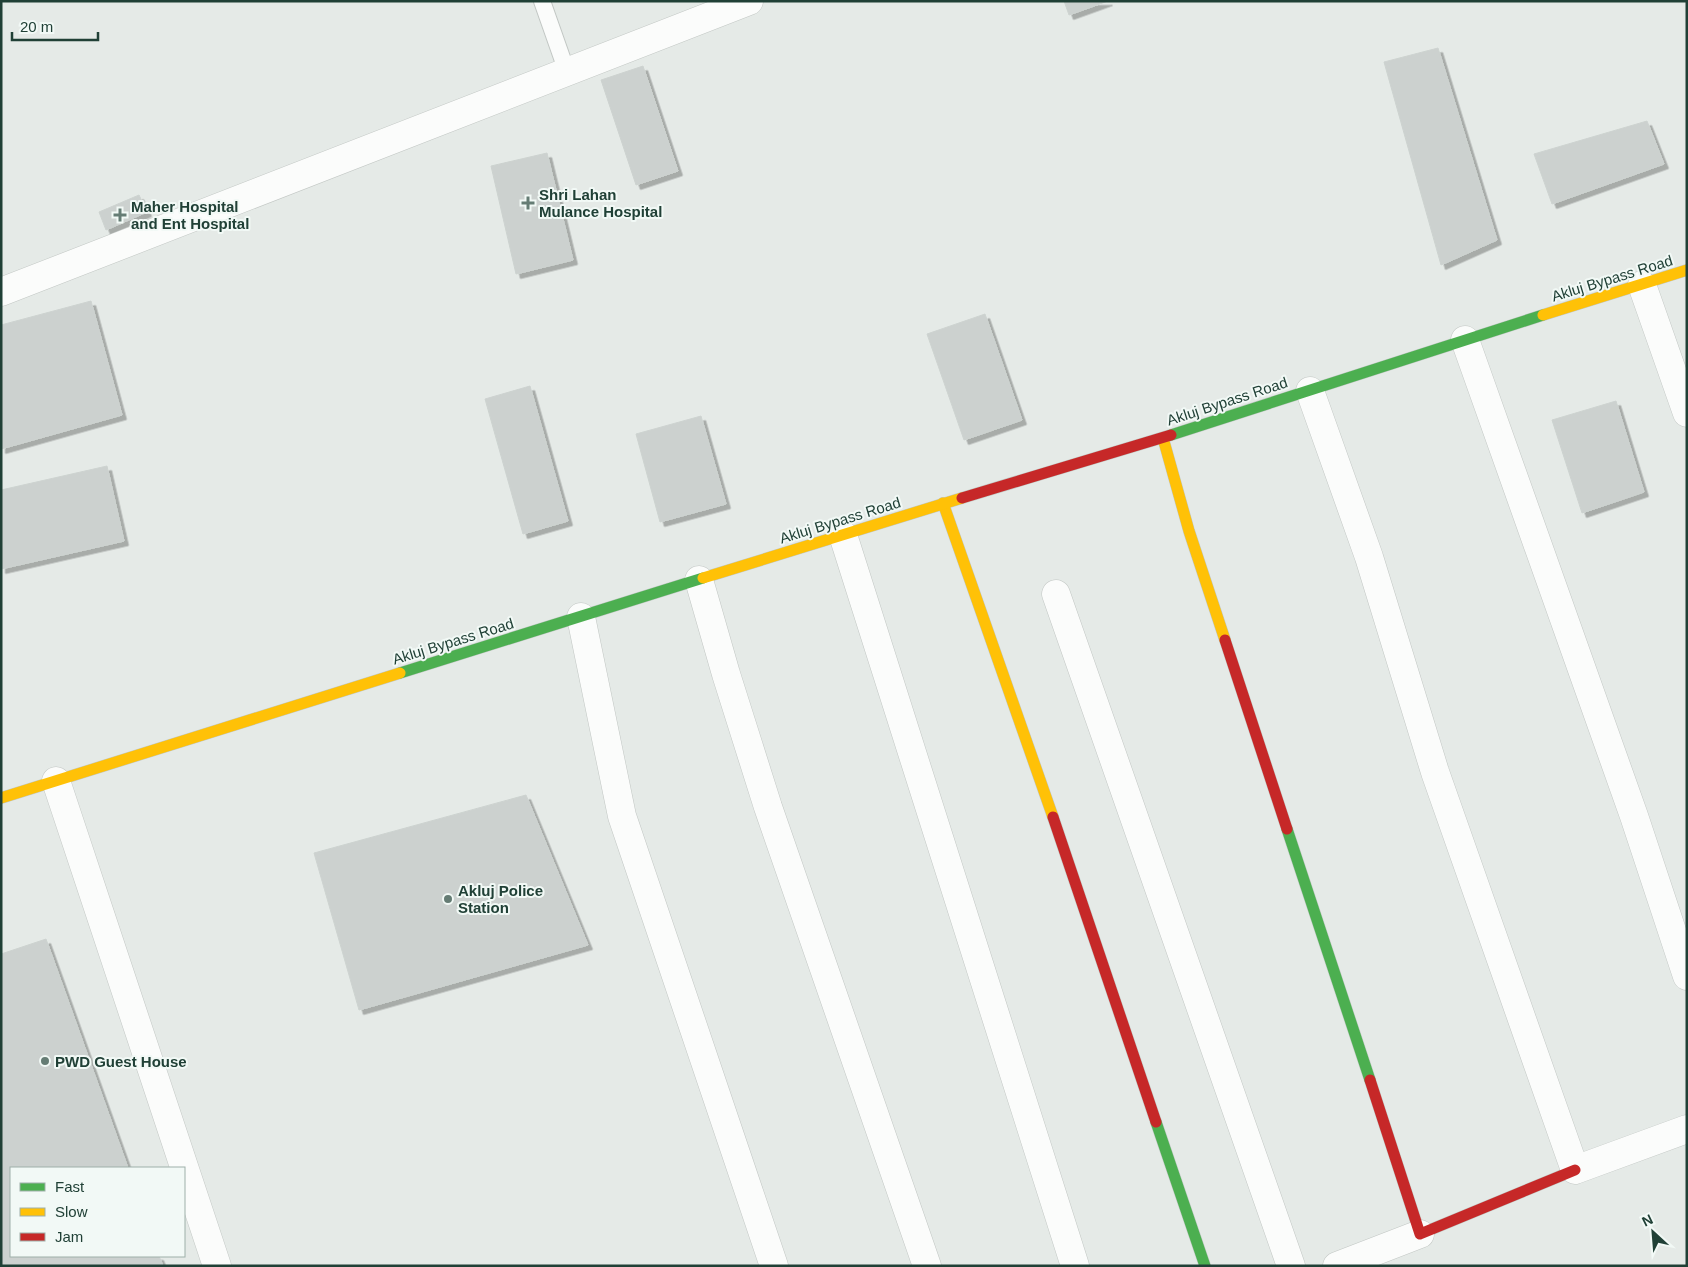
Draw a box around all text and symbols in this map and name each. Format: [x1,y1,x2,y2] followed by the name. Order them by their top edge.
[12,10,99,42] scale bar
[20,18,53,35] text: 20 m
[539,186,662,220] place label: Shri Lahan Mulance Hospital
[521,196,535,210] marker: Shri Lahan Mulance Hospital
[131,198,249,232] place label: Maher Hospital and Ent Hospital
[113,208,127,222] marker: Maher Hospital and Ent Hospital
[1549,251,1675,305] street label: Akluj Bypass Road
[1165,373,1289,429] street label: Akluj Bypass Road
[777,493,903,547] street label: Akluj Bypass Road
[390,614,516,668] street label: Akluj Bypass Road
[458,882,543,916] place label: Akluj Police Station
[442,893,454,905] marker: Akluj Police Station
[55,1053,187,1070] place label: PWD Guest House
[39,1055,51,1067] marker: PWD Guest House
[10,1167,185,1257] legend
[55,1178,85,1195] text: Fast
[55,1203,88,1220] text: Slow
[1628,1207,1678,1257] north arrow
[1639,1211,1655,1230] text: N
[55,1228,83,1245] text: Jam

